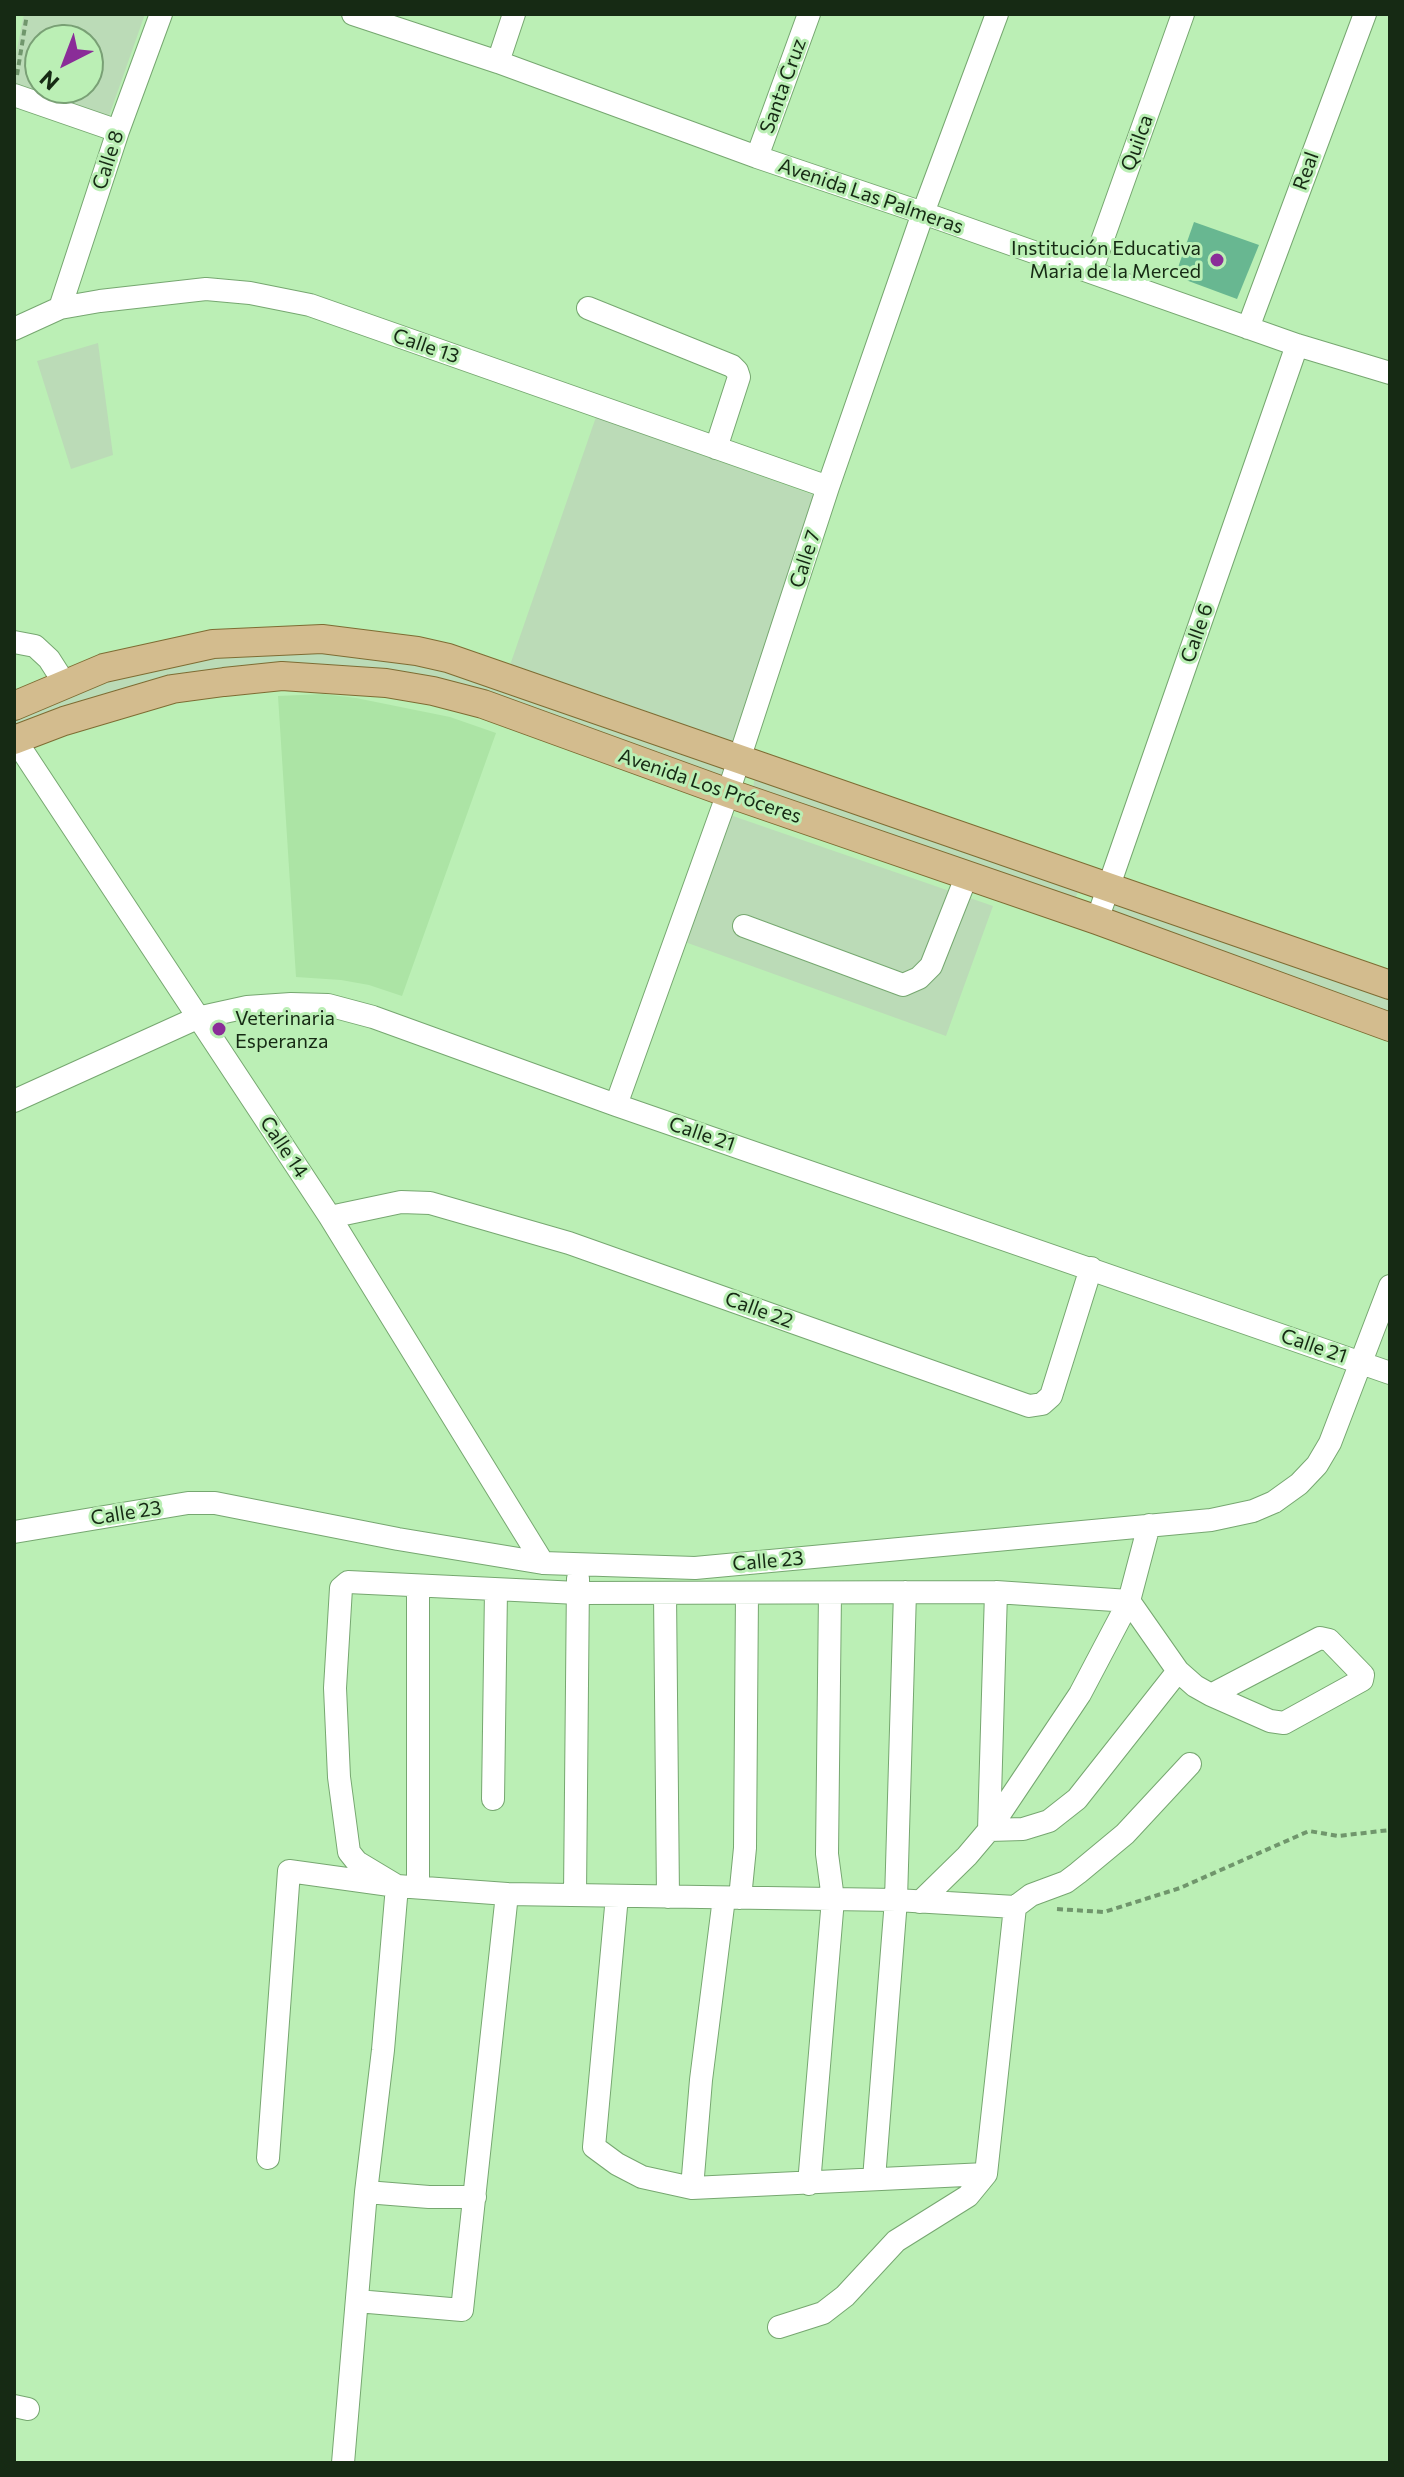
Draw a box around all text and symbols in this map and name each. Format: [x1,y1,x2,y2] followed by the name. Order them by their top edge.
[24,24,104,104] north arrow
[755,35,811,137] street label: Santa Cruz
[34,65,64,96] text: N
[1116,112,1158,174] street label: Quilca
[87,127,129,193] street label: Calle 8
[1288,149,1324,193] street label: Real
[775,153,967,239] street label: Avenida Las Palmeras
[1011,236,1201,283] place label: Institución Educativa Maria de la Merced
[1208,251,1226,269] marker: Institución Educativa Maria de la Merced
[390,323,462,369] street label: Calle 13
[784,527,826,591] street label: Calle 7
[1176,600,1218,666] street label: Calle 6
[615,743,805,829] street label: Avenida Los Próceres
[235,1006,335,1053] place label: Veterinaria Esperanza
[210,1020,228,1038] marker: Veterinaria Esperanza
[255,1112,313,1182] street label: Calle 14
[666,1112,738,1156] street label: Calle 21
[722,1287,796,1333] street label: Calle 22
[1278,1324,1350,1368] street label: Calle 21
[89,1496,163,1530] street label: Calle 23
[731,1546,805,1576] street label: Calle 23

